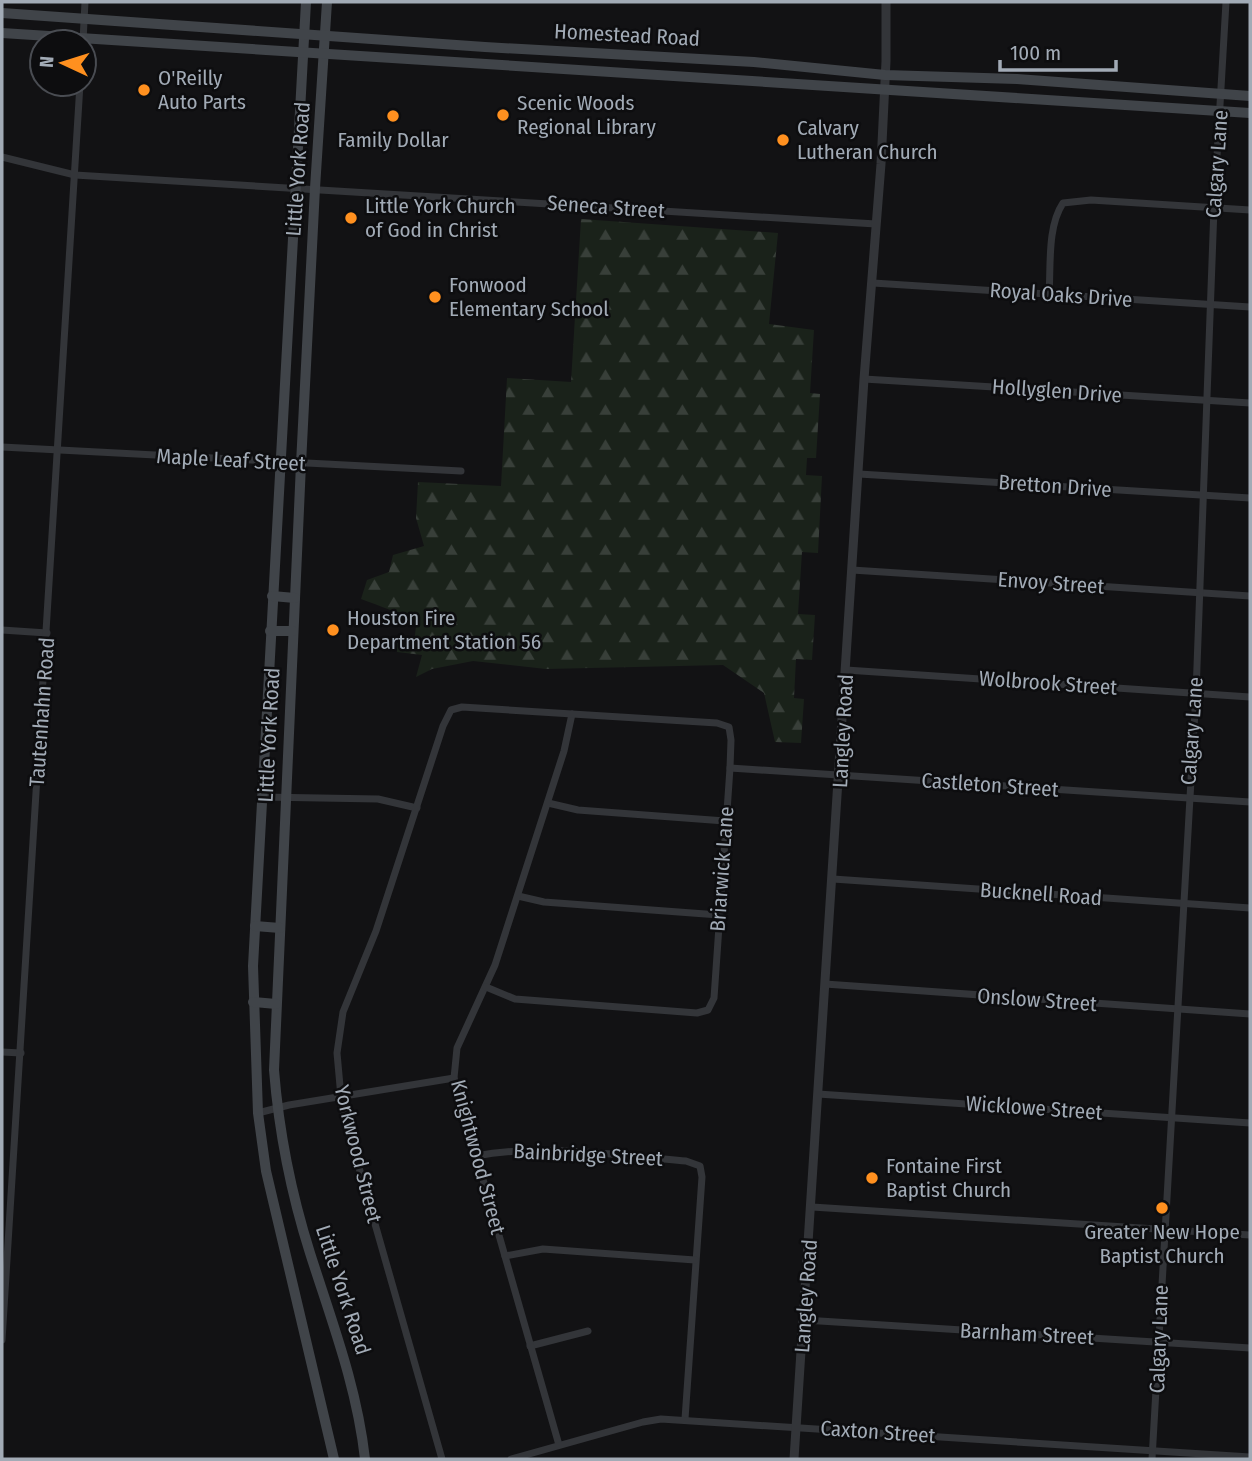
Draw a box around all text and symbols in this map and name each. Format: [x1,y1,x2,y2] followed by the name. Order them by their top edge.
[553,18,701,52] street label: Homestead Road
[28,28,98,98] north arrow
[1000,28,1116,72] scale bar
[1010,40,1061,66] text: 100 m
[35,55,58,68] text: N
[158,65,246,115] place label: O'Reilly Auto Parts
[136,82,152,98] marker: O'Reilly Auto Parts
[517,90,656,140] place label: Scenic Woods Regional Library
[280,101,316,237] street label: Little York Road
[495,107,511,123] marker: Scenic Woods Regional Library
[385,108,401,124] marker: Family Dollar
[1200,109,1234,219] street label: Calgary Lane
[797,115,938,165] place label: Calvary Lutheran Church
[337,127,449,153] place label: Family Dollar
[775,132,791,148] marker: Calvary Lutheran Church
[546,190,666,224] street label: Seneca Street
[365,193,516,243] place label: Little York Church of God in Christ
[343,210,359,226] marker: Little York Church of God in Christ
[449,272,609,322] place label: Fonwood Elementary School
[989,277,1133,313] street label: Royal Oaks Drive
[427,289,443,305] marker: Fonwood Elementary School
[991,373,1123,409] street label: Hollyglen Drive
[156,443,306,477] street label: Maple Leaf Street
[997,469,1113,503] street label: Bretton Drive
[997,566,1105,600] street label: Envoy Street
[347,605,541,655] place label: Houston Fire Department Station 56
[325,622,341,638] marker: Houston Fire Department Station 56
[24,636,60,788] street label: Tautenhahn Road
[978,665,1118,701] street label: Wolbrook Street
[252,667,286,803] street label: Little York Road
[827,673,859,789] street label: Langley Road
[1175,676,1209,786] street label: Calgary Lane
[921,767,1060,803] street label: Castleton Street
[705,806,739,932] street label: Briarwick Lane
[979,877,1103,911] street label: Bucknell Road
[976,983,1098,1017] street label: Onslow Street
[445,1077,511,1237] street label: Knightwood Street
[328,1082,388,1226] street label: Yorkwood Street
[965,1090,1103,1126] street label: Wicklowe Street
[513,1138,664,1172] street label: Bainbridge Street
[886,1153,1011,1203] place label: Fontaine First Baptist Church
[864,1170,880,1186] marker: Fontaine First Baptist Church
[1154,1200,1170,1216] marker: Greater New Hope Baptist Church
[1084,1219,1240,1269] place label: Greater New Hope Baptist Church
[310,1222,376,1358] street label: Little York Road
[789,1238,823,1354] street label: Langley Road
[1144,1284,1174,1394] street label: Calgary Lane
[959,1318,1095,1351] street label: Barnham Street
[820,1415,936,1449] street label: Caxton Street

